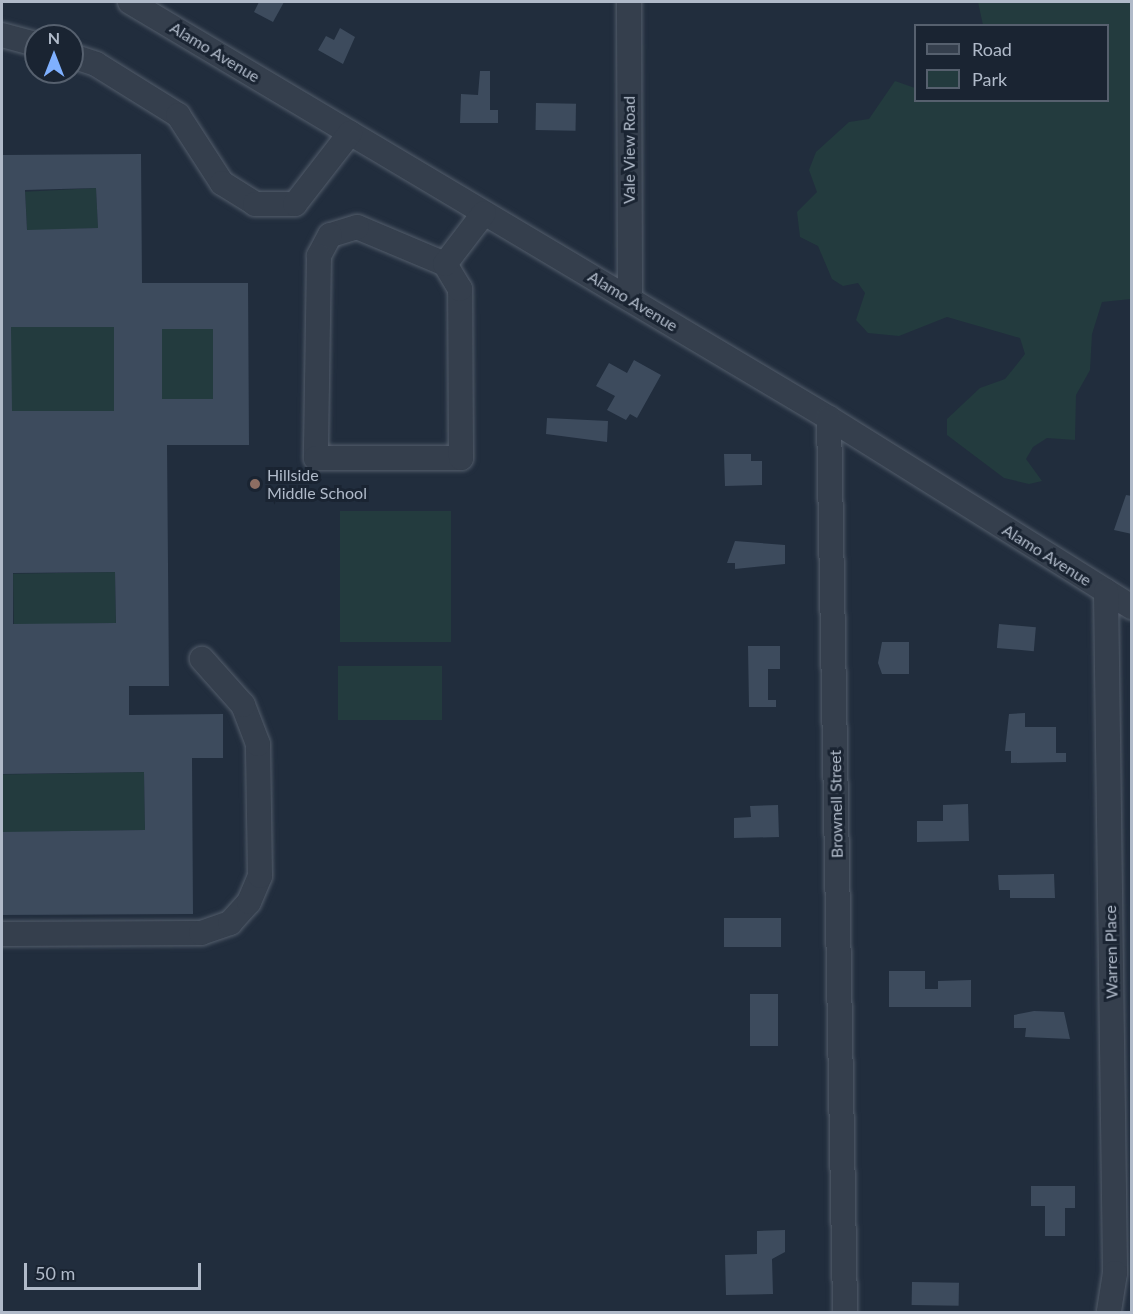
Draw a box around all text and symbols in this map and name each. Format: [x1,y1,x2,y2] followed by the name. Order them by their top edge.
[166,18,264,86] street label: Alamo Avenue
[24,24,84,84] north arrow
[914,24,1109,102] legend
[48,28,60,47] text: N
[972,38,1012,60] text: Road
[972,68,1007,90] text: Park
[619,95,639,205] street label: Vale View Road
[584,267,682,335] street label: Alamo Avenue
[267,465,367,503] place label: Hillside Middle School
[248,477,262,491] marker: Hillside Middle School
[999,520,1095,590] street label: Alamo Avenue
[825,750,847,858] street label: Brownell Street
[1101,905,1121,999] street label: Warren Place
[27,1251,204,1289] scale bar
[35,1262,75,1284] text: 50 m

